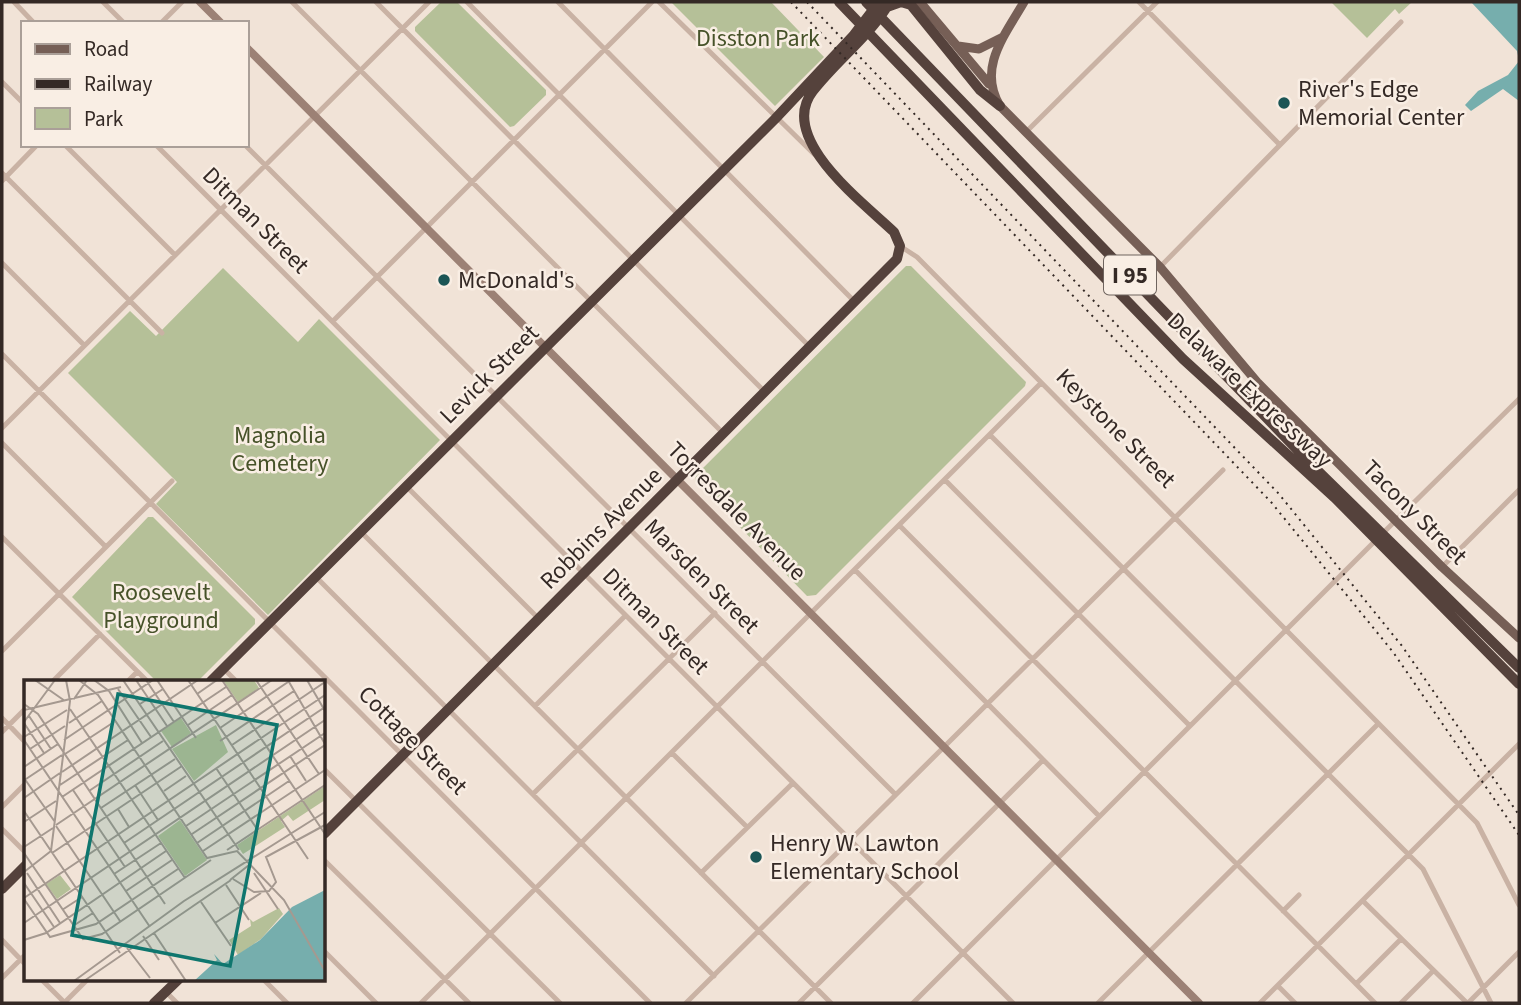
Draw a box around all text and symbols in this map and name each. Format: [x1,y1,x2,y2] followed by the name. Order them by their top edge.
[21,21,248,147] legend
[696,21,820,56] park label: Disston Park
[84,34,129,64] text: Road
[84,69,152,99] text: Railway
[1298,72,1465,135] place label: River's Edge Memorial Center
[1276,95,1292,111] marker: River's Edge Memorial Center
[84,104,124,134] text: Park
[194,159,317,282] street label: Ditman Street
[1104,256,1156,294] road number: I 95
[458,263,574,298] place label: McDonald's
[436,272,452,288] marker: McDonald's
[1159,304,1340,477] street label: Delaware Expressway
[432,317,547,432] street label: Levick Street
[1048,360,1184,496] street label: Keystone Street
[232,418,329,481] park label: Magnolia Cemetery
[659,434,814,589] street label: Torresdale Avenue
[1354,452,1475,573] street label: Tacony Street
[532,459,671,598] street label: Robbins Avenue
[636,511,767,642] street label: Marsden Street
[594,560,717,683] street label: Ditman Street
[103,575,219,638] park label: Roosevelt Playground
[350,678,475,803] street label: Cottage Street
[24,680,326,981] inset map
[770,826,959,889] place label: Henry W. Lawton Elementary School
[748,849,764,865] marker: Henry W. Lawton Elementary School

